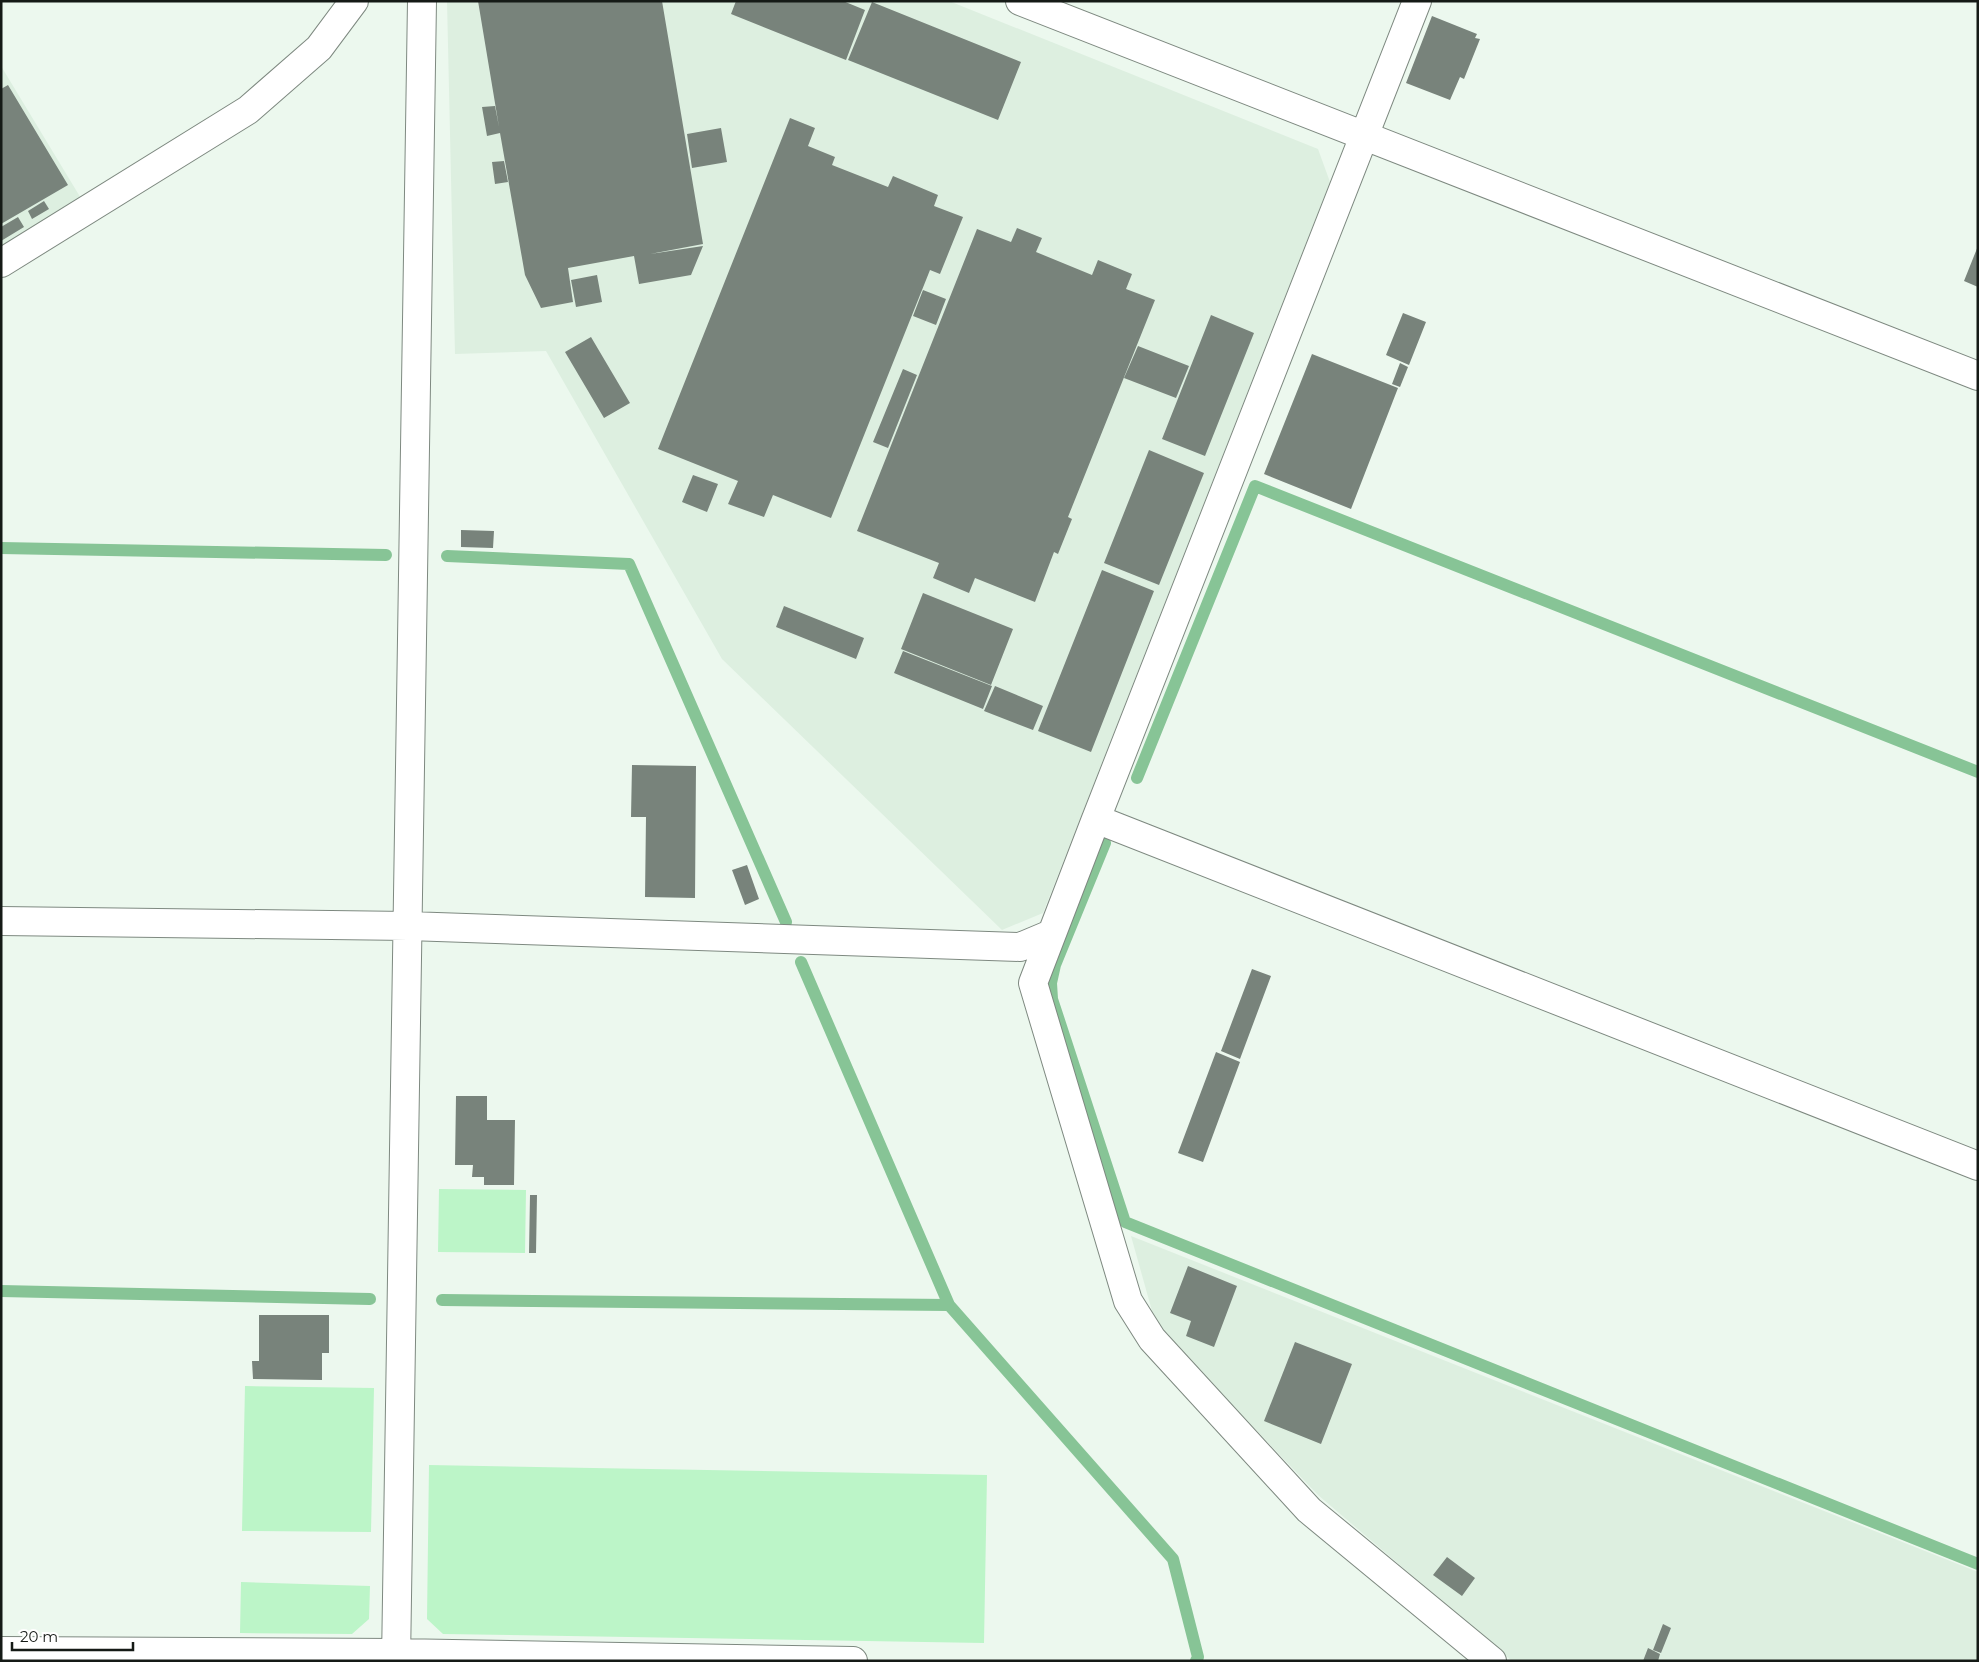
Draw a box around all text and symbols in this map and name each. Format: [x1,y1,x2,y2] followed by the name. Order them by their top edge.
[12,1620,134,1652] scale bar
[20,1627,58,1646] text: 20 m

